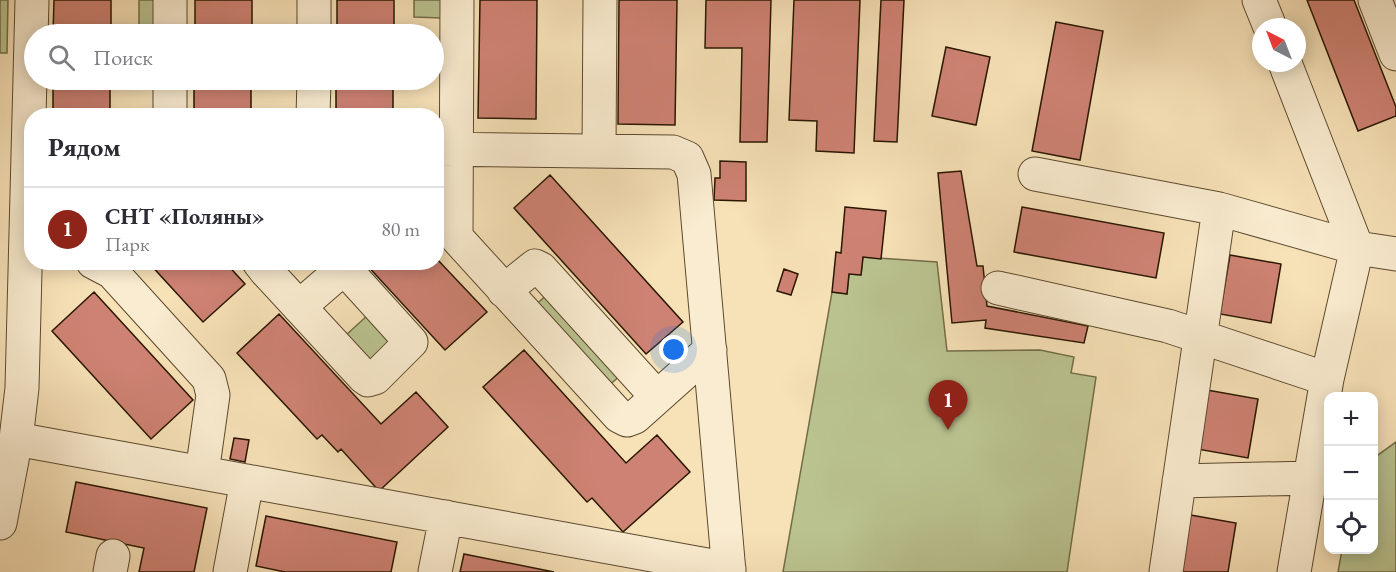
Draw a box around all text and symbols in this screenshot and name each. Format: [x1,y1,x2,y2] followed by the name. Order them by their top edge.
[1252,18,1306,72] north arrow
[24,24,444,90] search box
[45,41,78,74] icon: search
[93,43,153,72] text: Поиск
[48,130,121,164] text: Рядом
[105,202,265,231] text: СНТ «Поляны»
[62,216,73,242] text: 1
[381,216,420,242] text: 80 m
[105,231,149,257] text: Парк
[659,335,688,364] your location
[928,380,968,430] pin: 1
[1324,392,1378,554] map controls
[1324,392,1378,446] button: +
[1324,446,1378,500] button: −
[1324,500,1378,554] button: locate

